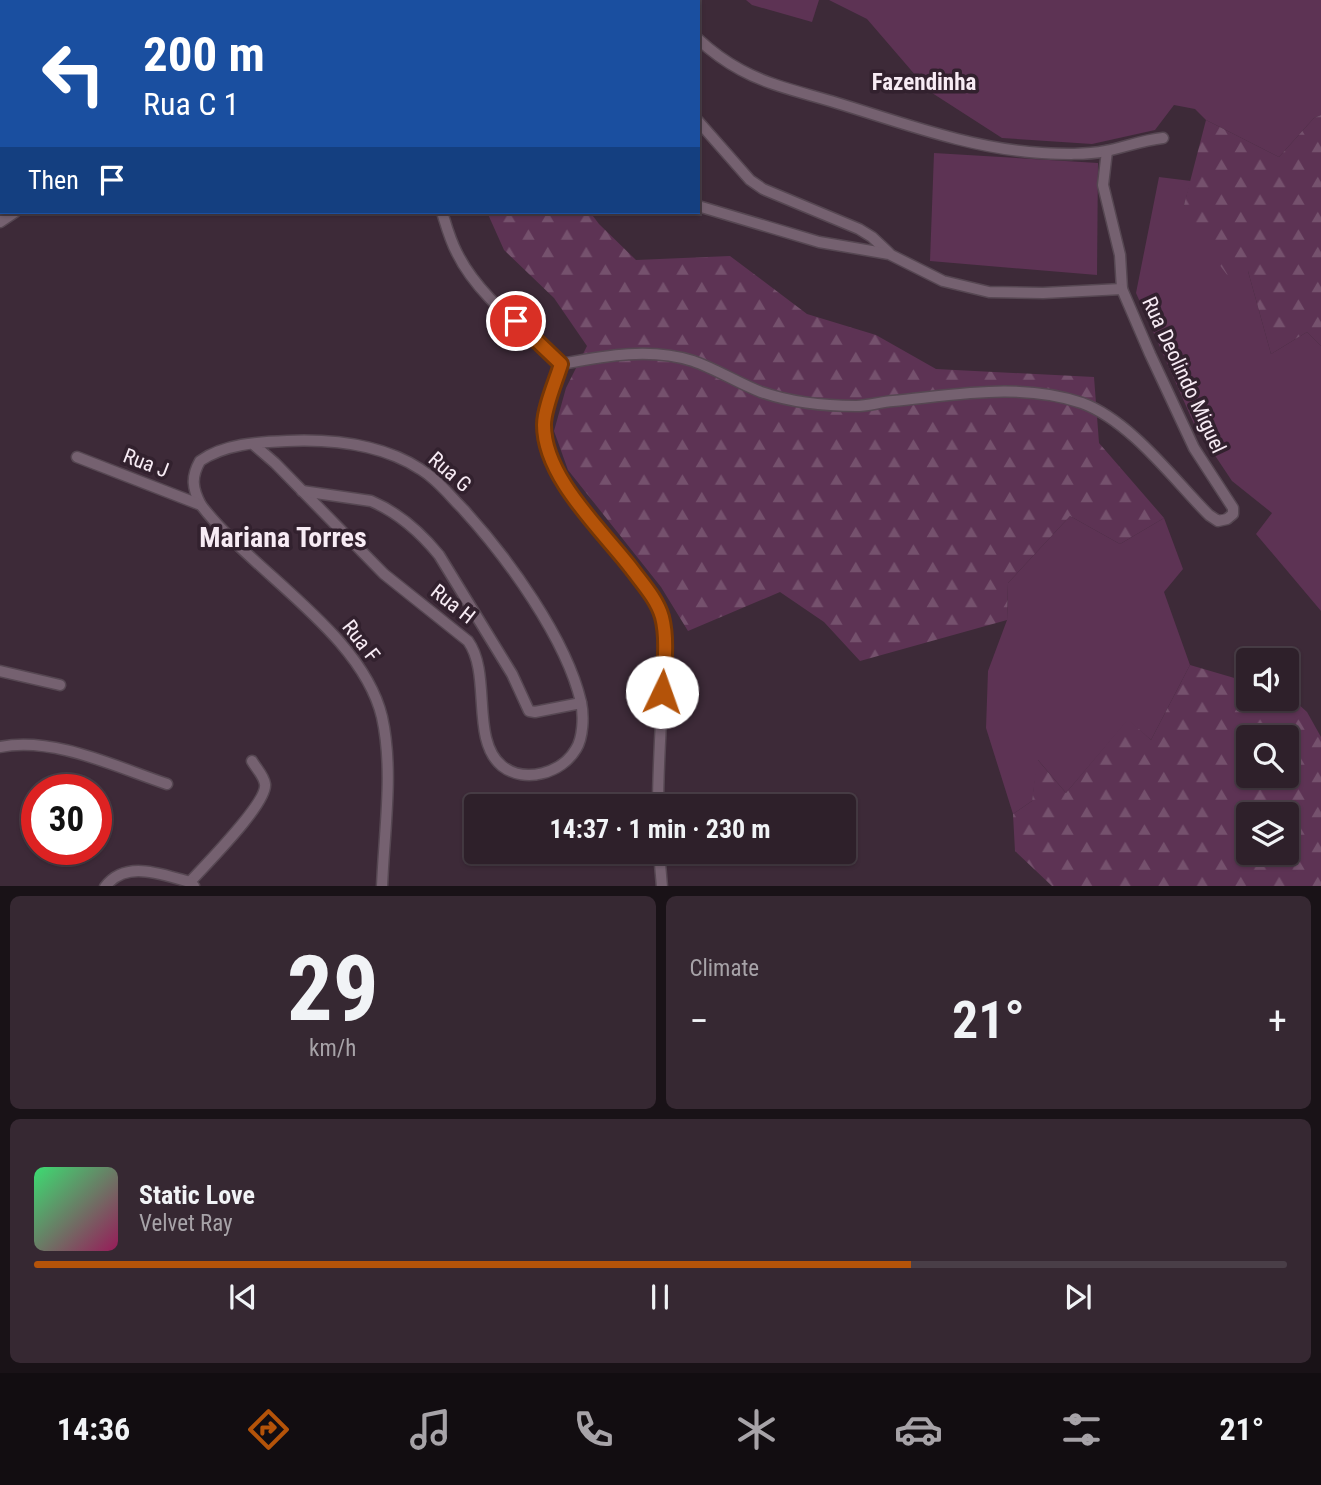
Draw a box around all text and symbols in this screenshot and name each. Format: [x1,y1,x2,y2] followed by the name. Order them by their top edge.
[143,26,265,83] text: 200 m
[28,28,119,119] icon: left
[872,69,976,96] district label: Fazendinha
[143,85,239,123] text: Rua C 1
[93,161,131,199] icon: arrive
[28,165,79,195] text: Then
[486,291,546,351] pin
[1137,293,1231,457] street label: Rua Deolindo Miguel
[497,302,535,340] icon: arrive
[120,443,172,483] street label: Rua J
[424,447,476,497] street label: Rua G
[199,521,367,554] district label: Mariana Torres
[426,579,480,629] street label: Rua H
[337,615,385,667] street label: Rua F
[1236,648,1299,865] map controls
[1236,648,1299,711] button: sound
[625,655,699,729] position arrow
[1236,725,1299,788] button: search
[21,774,112,865] speed limit sign: 30
[1236,802,1299,865] button: layers
[550,814,770,844] text: 14:37 · 1 min · 230 m
[287,936,379,1042] text: 29
[690,955,759,982] text: Climate
[952,990,1025,1051] text: 21°
[690,999,709,1043] text: −
[1268,999,1287,1043] text: +
[309,1035,356,1062] text: km/h
[139,1180,255,1210] text: Static Love
[139,1210,233,1237] text: Velvet Ray
[224,1278,262,1316] icon: previous
[641,1278,679,1316] icon: pause
[1059,1278,1097,1316] icon: next
[244,1405,293,1454] icon: directions
[406,1405,455,1454] icon: music
[569,1405,618,1454] icon: phone
[732,1405,781,1454] icon: climate
[894,1405,943,1454] icon: car
[1057,1405,1106,1454] icon: filters
[57,1410,130,1448] text: 14:36
[1219,1410,1264,1448] text: 21°

